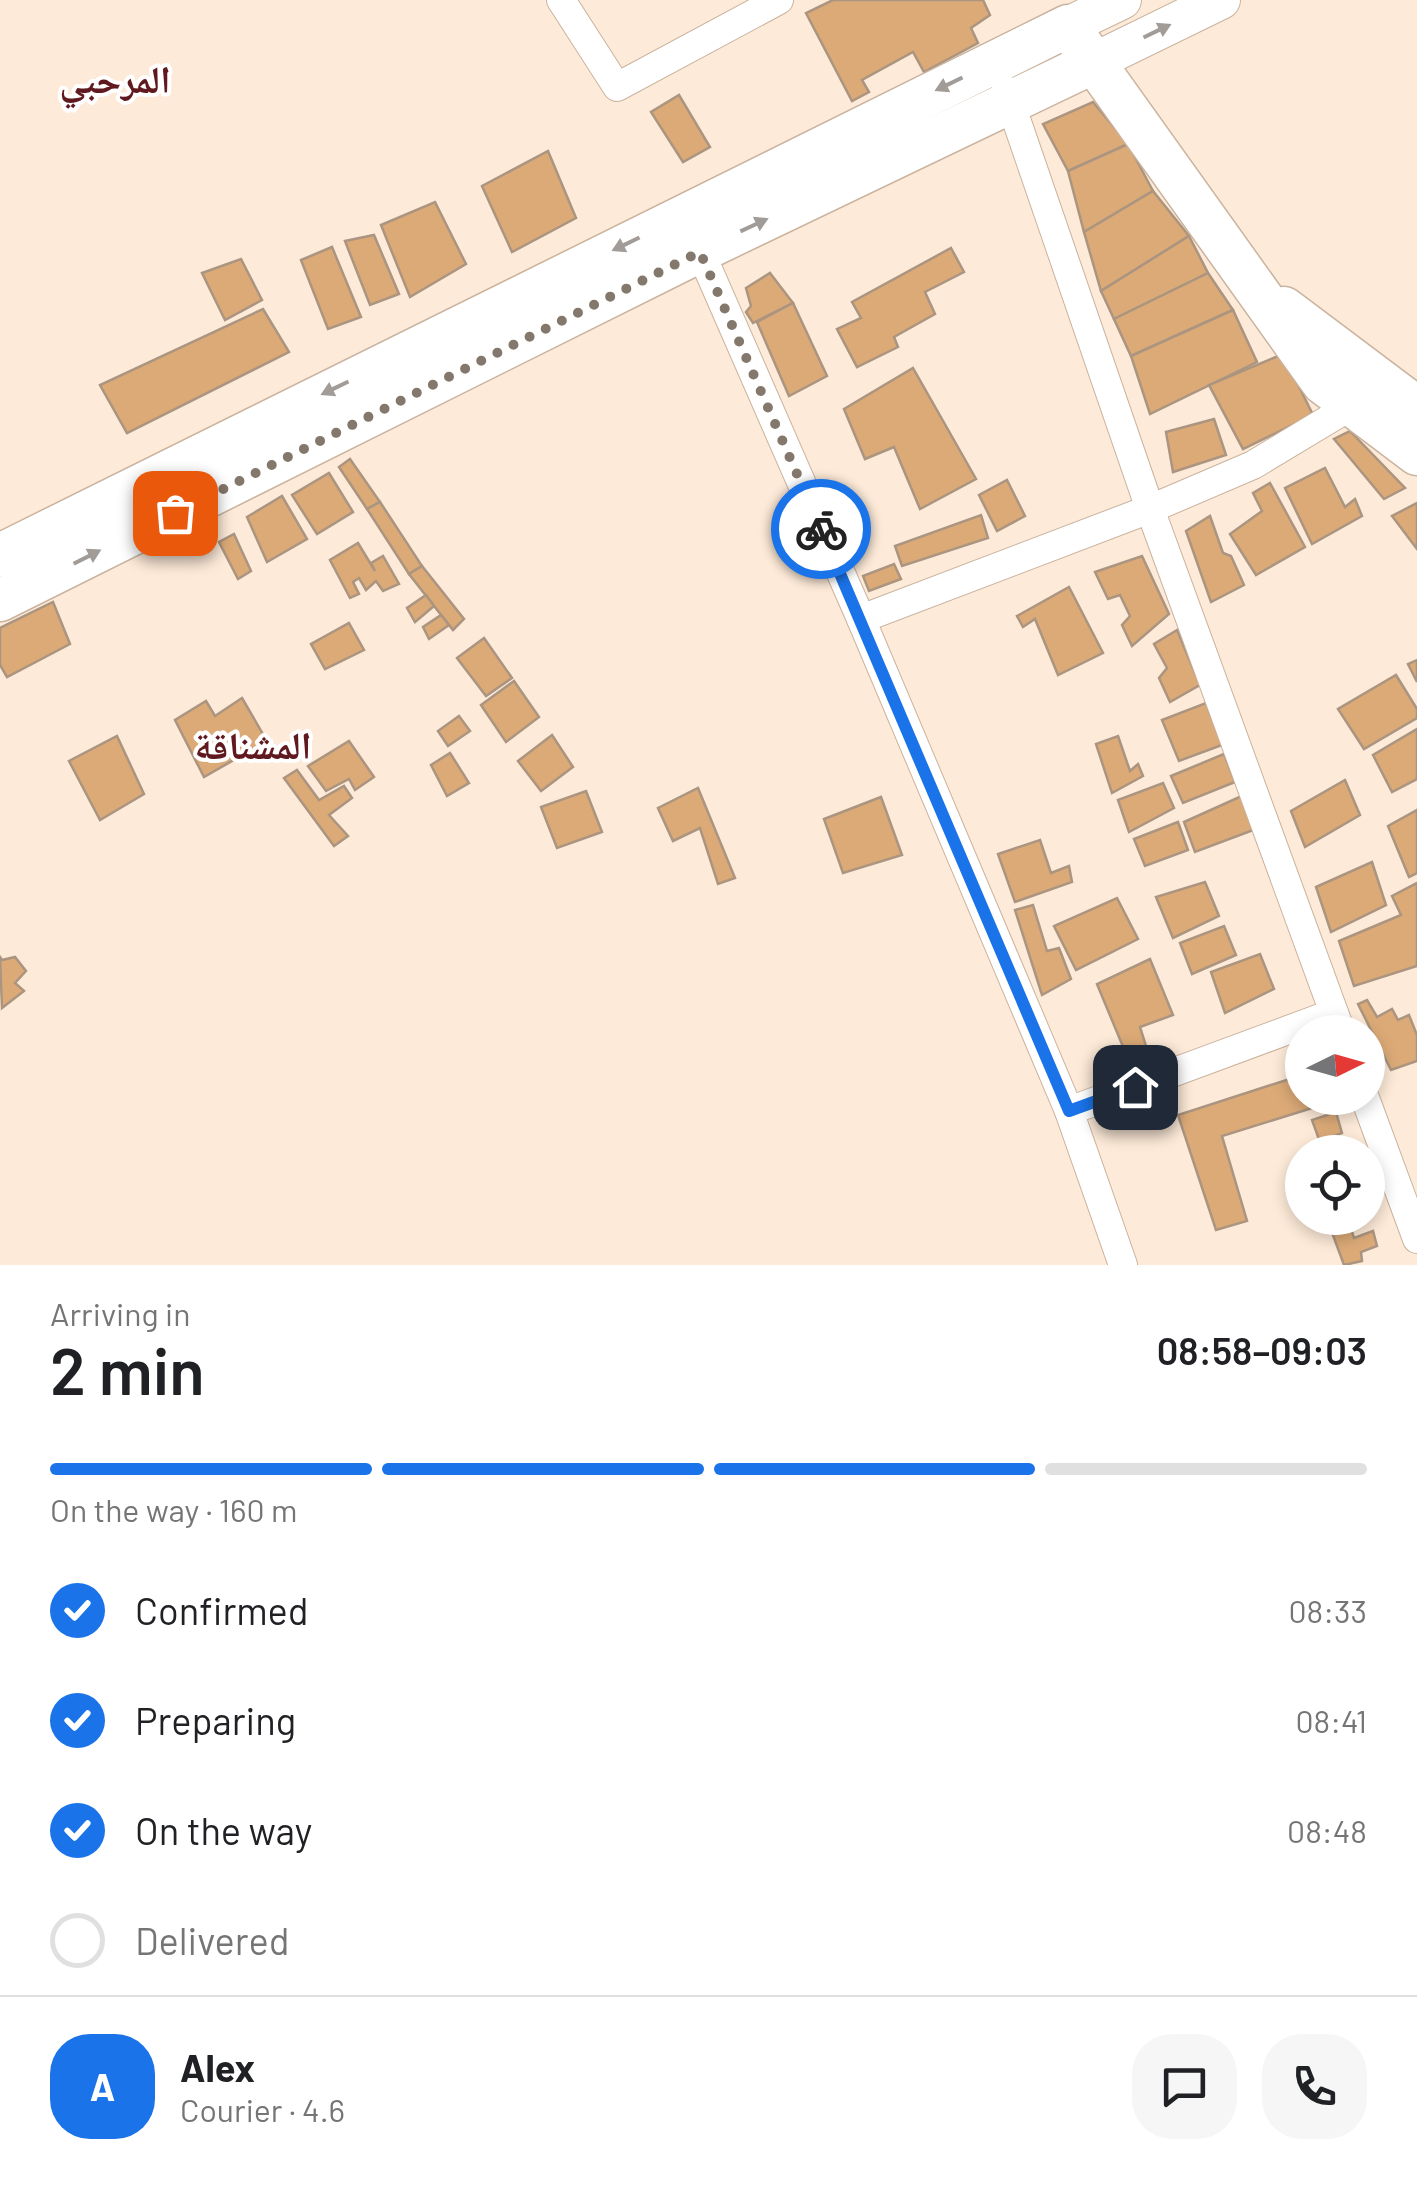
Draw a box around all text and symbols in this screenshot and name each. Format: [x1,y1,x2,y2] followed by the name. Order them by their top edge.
[1143,23,1172,40] one-way arrow
[59,55,171,109] district label: المرحبي
[934,75,963,92] one-way arrow
[740,217,769,234] one-way arrow
[612,235,641,252] one-way arrow
[320,380,349,397] one-way arrow
[133,471,218,556] pin
[771,479,871,579] courier
[148,486,203,541] icon: bag
[794,502,849,557] icon: bike
[73,549,102,566] one-way arrow
[194,721,312,767] district label: المشناقة
[1285,1015,1385,1115] north arrow
[1285,1015,1385,1235] map controls
[1093,1045,1178,1130] pin
[1108,1060,1163,1115] icon: home
[1285,1135,1385,1235] button: locate
[50,1294,190,1332] text: Arriving in
[1157,1327,1367,1373] text: 08:58–09:03
[50,1330,205,1408] text: 2 min
[50,1490,297,1528] text: On the way · 160 m
[50,1583,105,1638] icon: check
[135,1587,308,1633] text: Confirmed
[1288,1591,1367,1629] text: 08:33
[50,1693,105,1748] icon: check
[135,1697,296,1743] text: Preparing
[1296,1701,1367,1739] text: 08:41
[50,1803,105,1858] icon: check
[135,1807,312,1853] text: On the way
[1287,1811,1367,1849] text: 08:48
[135,1917,289,1963] text: Delivered
[1132,2034,1237,2139] button: chat
[1262,2034,1367,2139] button: phone
[180,2044,255,2090] text: Alex
[90,2063,115,2109] text: A
[180,2090,345,2128] text: Courier · 4.6

